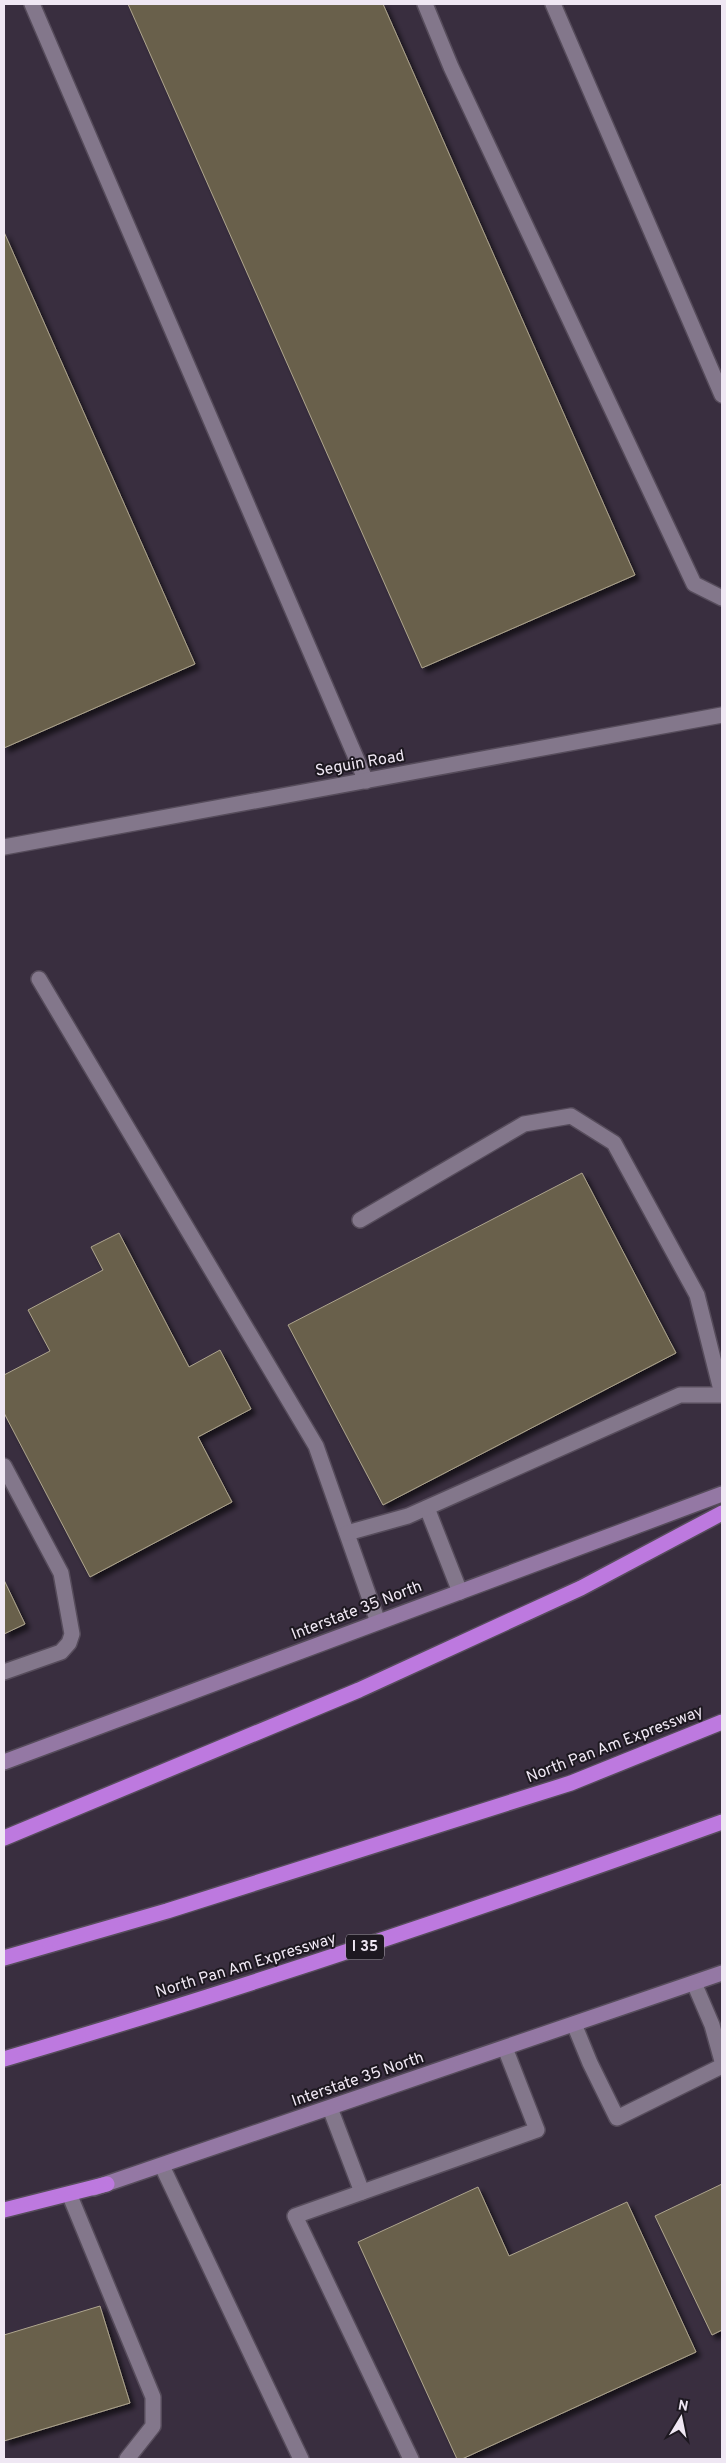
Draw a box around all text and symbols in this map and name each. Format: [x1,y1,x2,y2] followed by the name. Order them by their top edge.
[314,746,406,782] street label: Seguin Road
[289,1577,425,1645] street label: Interstate 35 North
[524,1702,706,1788] street label: North Pan Am Expressway
[153,1929,339,2003] street label: North Pan Am Expressway
[346,1934,384,1960] road number: I 35
[289,2048,427,2112] street label: Interstate 35 North
[656,2393,706,2443] north arrow
[677,2397,689,2416] text: N

